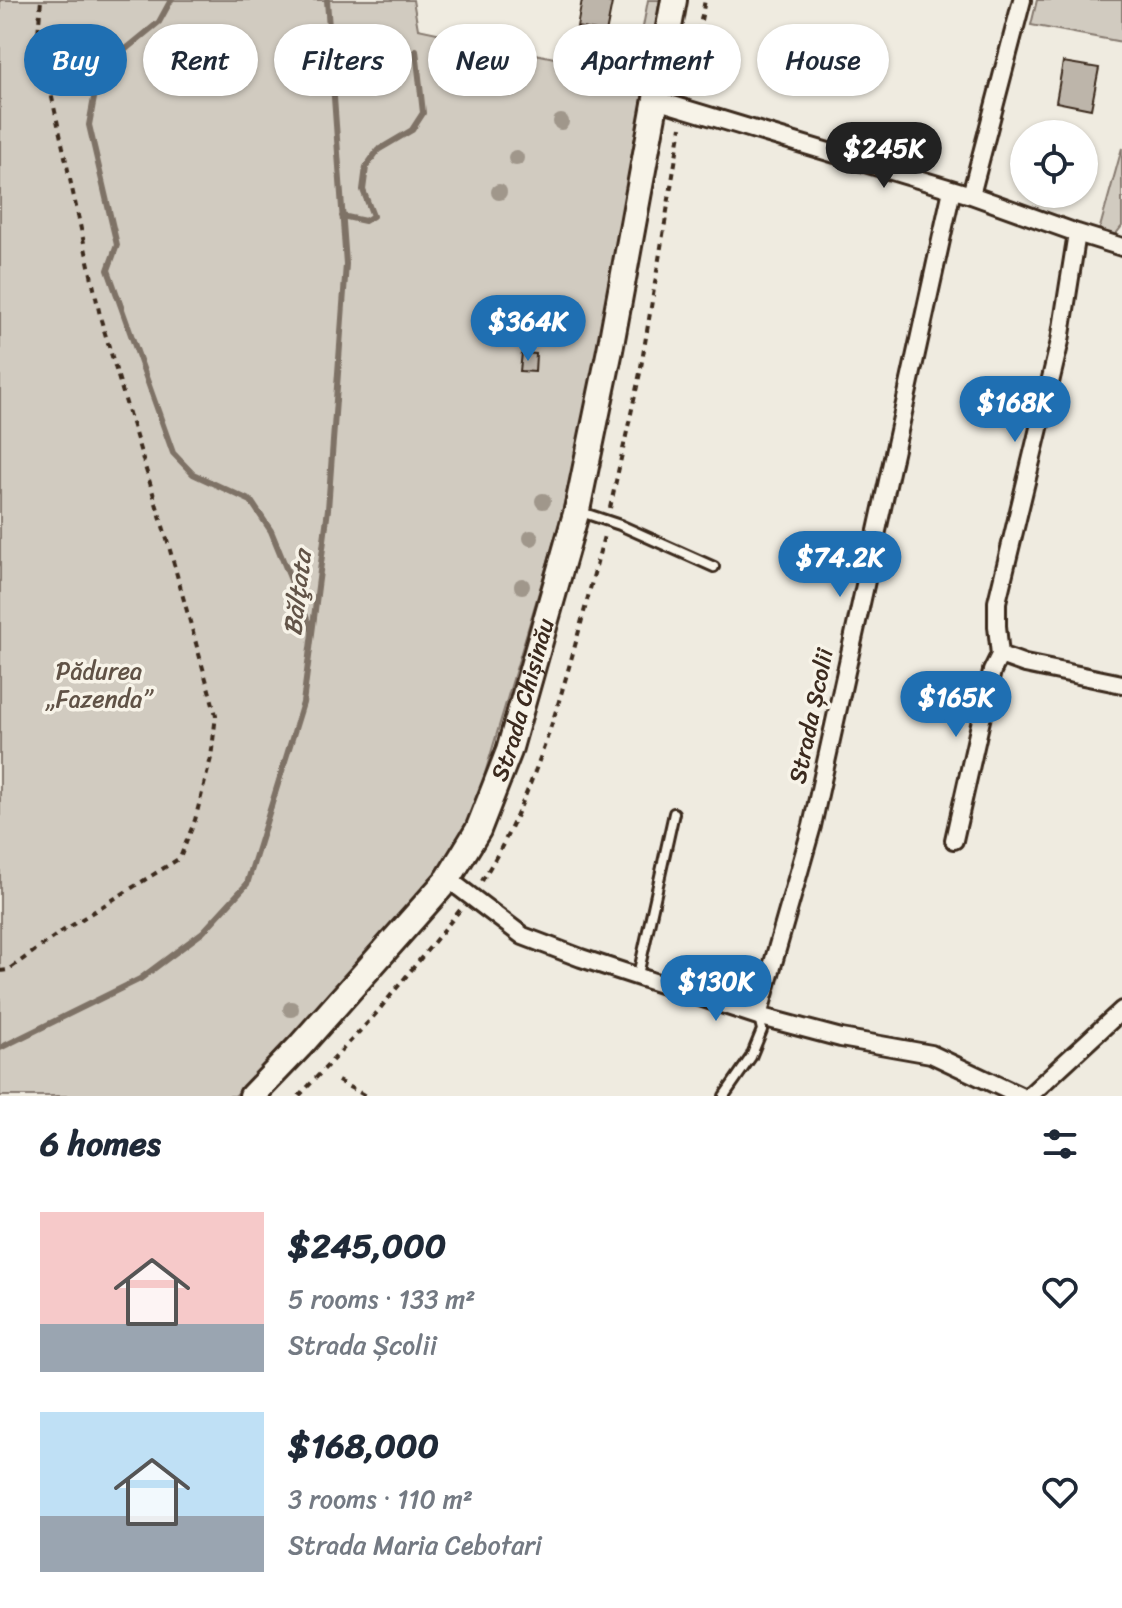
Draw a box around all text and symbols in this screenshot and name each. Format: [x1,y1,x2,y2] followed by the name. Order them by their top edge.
[24,24,127,96] chip: Buy
[143,24,258,96] chip: Rent
[274,24,412,96] chip: Filters
[428,24,537,96] chip: New
[553,24,741,96] chip: Apartment
[757,24,889,96] chip: House
[1010,120,1098,208] map controls
[1010,120,1098,208] button: locate
[828,122,940,190] pin: $245K
[844,125,924,171] text: $245K
[472,295,584,363] pin: $364K
[489,298,567,344] text: $364K
[959,376,1071,444] pin: $168K
[978,379,1052,425] text: $168K
[775,531,905,599] pin: $74.2K
[796,534,884,580] text: $74.2K
[269,545,325,638] water label: Bălţata
[478,613,567,787] street label: Strada Chișinău
[776,643,846,788] street label: Strada Școlii
[45,650,154,720] park label: Pădurea „Fazenda”
[900,671,1012,739] pin: $165K
[918,674,994,720] text: $165K
[660,955,772,1023] pin: $130K
[678,958,754,1004] text: $130K
[40,1114,161,1174] text: 6 homes
[1038,1122,1082,1166] icon: filters
[288,1216,446,1276] text: $245,000
[104,1244,200,1340] icon: home
[1038,1270,1082,1314] icon: heart
[288,1276,476,1322] text: 5 rooms · 133 m²
[288,1322,437,1368] text: Strada Școlii
[288,1416,439,1476] text: $168,000
[104,1444,200,1540] icon: home
[1038,1470,1082,1514] icon: heart
[288,1476,473,1522] text: 3 rooms · 110 m²
[288,1522,542,1568] text: Strada Maria Cebotari

